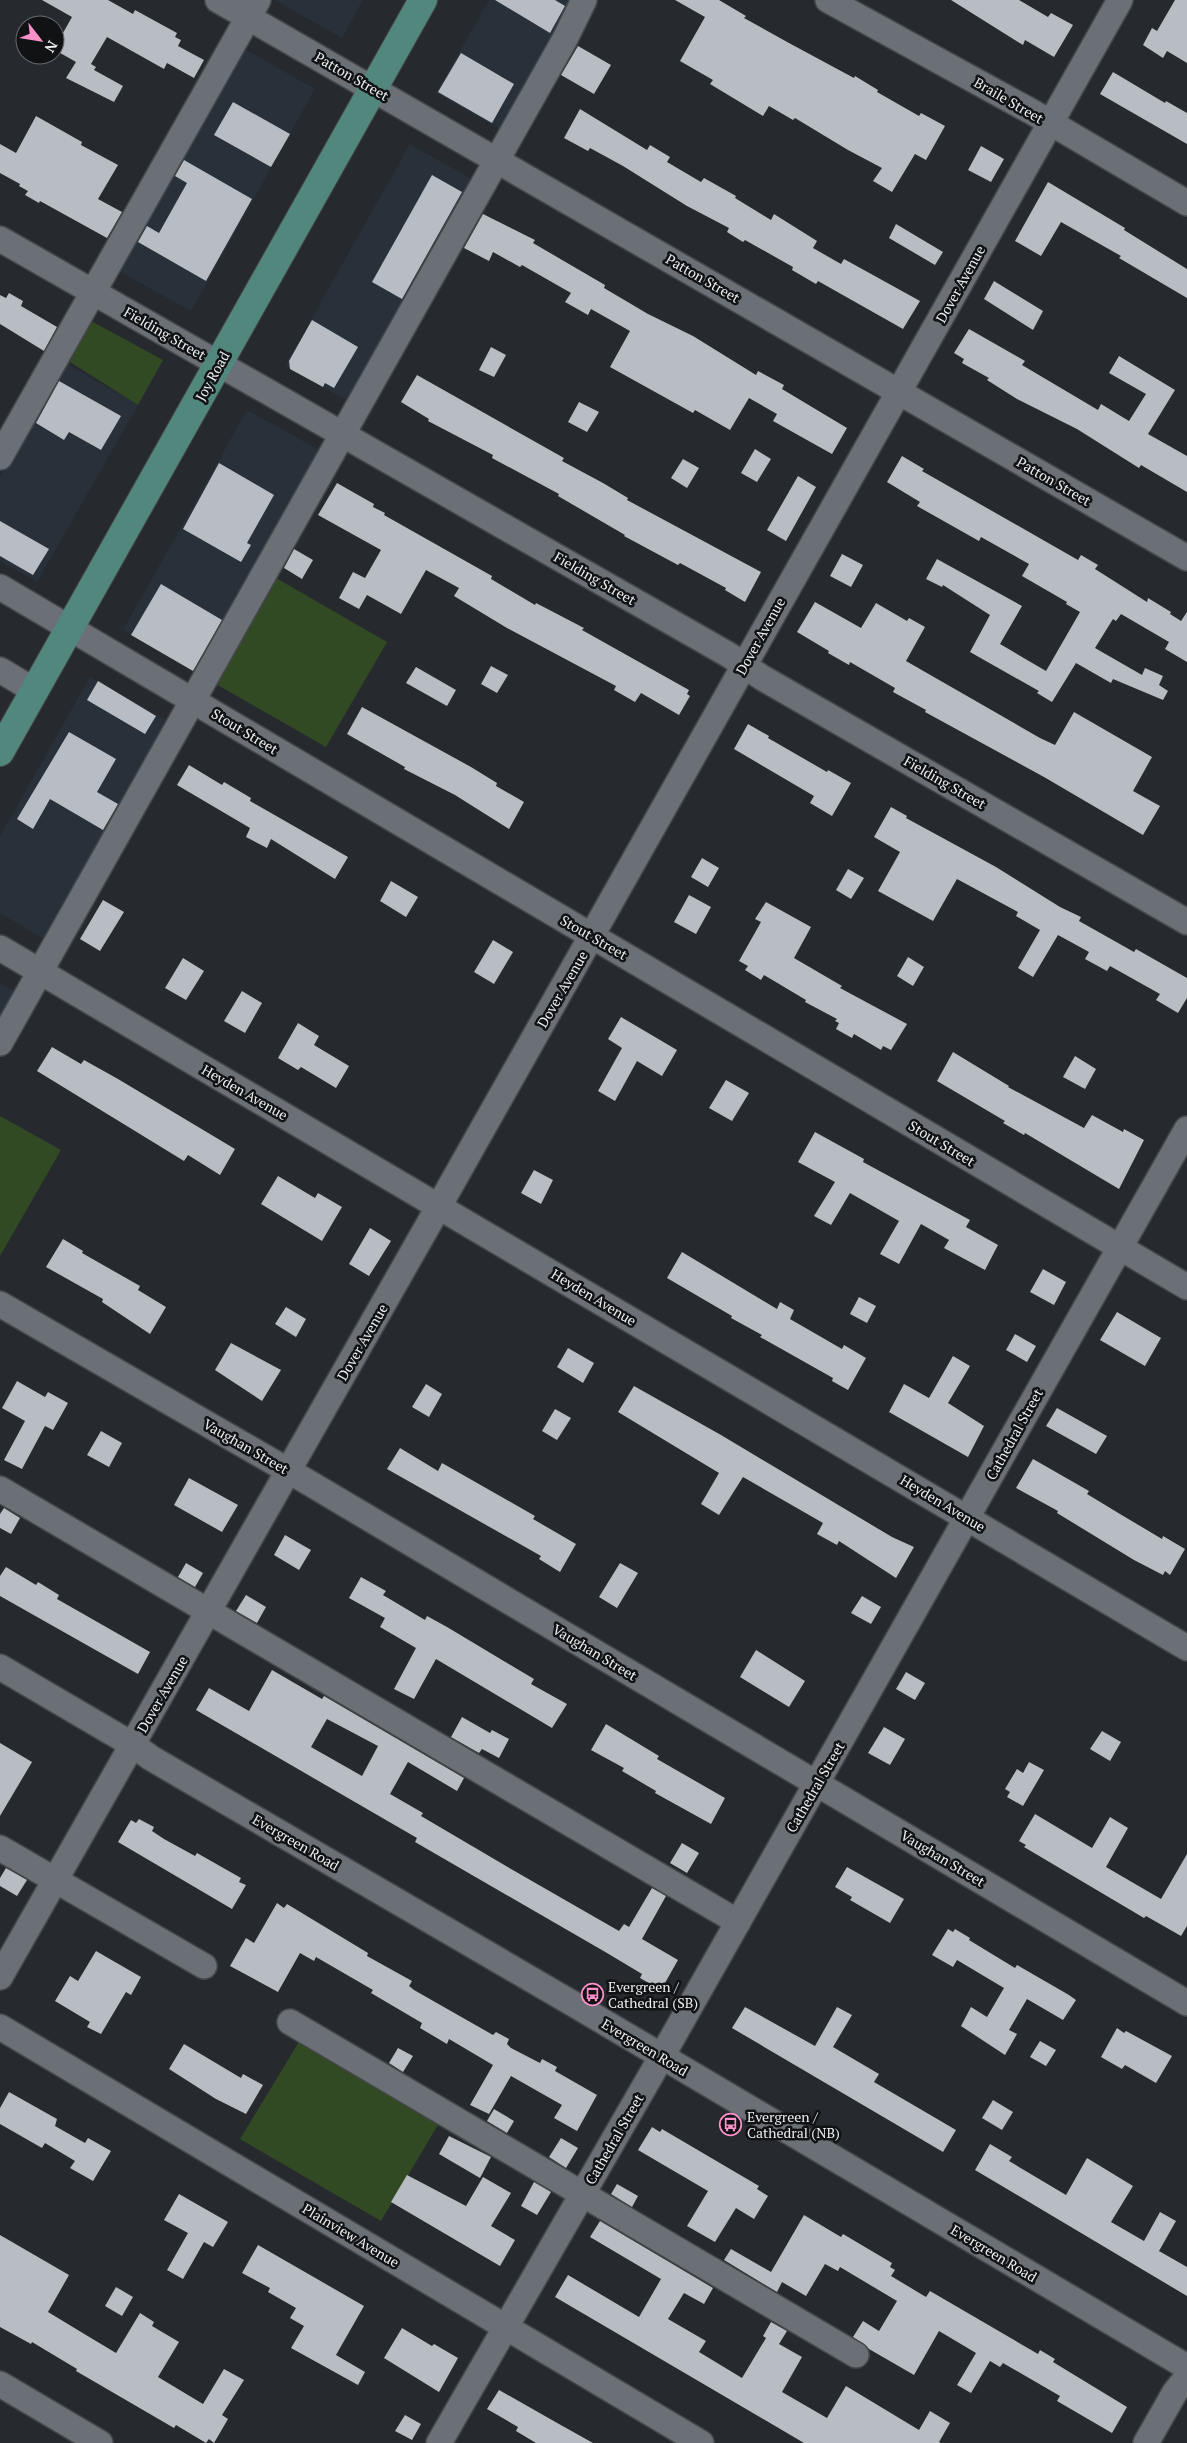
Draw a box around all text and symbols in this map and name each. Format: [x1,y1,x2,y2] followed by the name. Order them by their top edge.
[15,15,65,65] north arrow
[40,38,62,57] text: N
[311,47,393,105] street label: Patton Street
[971,72,1048,128] street label: Braile Street
[931,242,989,326] street label: Dover Avenue
[662,249,744,307] street label: Patton Street
[121,302,210,365] street label: Fielding Street
[191,348,233,404] street label: Joy Road
[1013,452,1095,510] street label: Patton Street
[551,547,640,610] street label: Fielding Street
[731,594,789,678] street label: Dover Avenue
[208,704,282,759] street label: Stout Street
[901,751,990,814] street label: Fielding Street
[557,910,632,964] street label: Stout Street
[532,947,592,1031] street label: Dover Avenue
[199,1060,291,1124] street label: Heyden Avenue
[905,1116,979,1171] street label: Stout Street
[548,1264,640,1330] street label: Heyden Avenue
[332,1300,392,1384] street label: Dover Avenue
[981,1384,1047,1483] street label: Cathedral Street
[200,1414,293,1478] street label: Vaughan Street
[897,1470,989,1536] street label: Heyden Avenue
[549,1619,641,1685] street label: Vaughan Street
[132,1652,192,1736] street label: Dover Avenue
[781,1738,849,1836] street label: Cathedral Street
[249,1809,343,1875] street label: Evergreen Road
[897,1825,989,1891] street label: Vaughan Street
[608,1977,698,2012] place label: Evergreen / Cathedral (SB)
[580,1982,604,2006] bus stop icon: Evergreen / Cathedral (SB)
[598,2014,692,2080] street label: Evergreen Road
[580,2090,648,2188] street label: Cathedral Street
[747,2107,840,2142] place label: Evergreen / Cathedral (NB)
[719,2112,743,2136] bus stop icon: Evergreen / Cathedral (NB)
[299,2199,403,2271] street label: Plainview Avenue
[947,2220,1041,2286] street label: Evergreen Road

